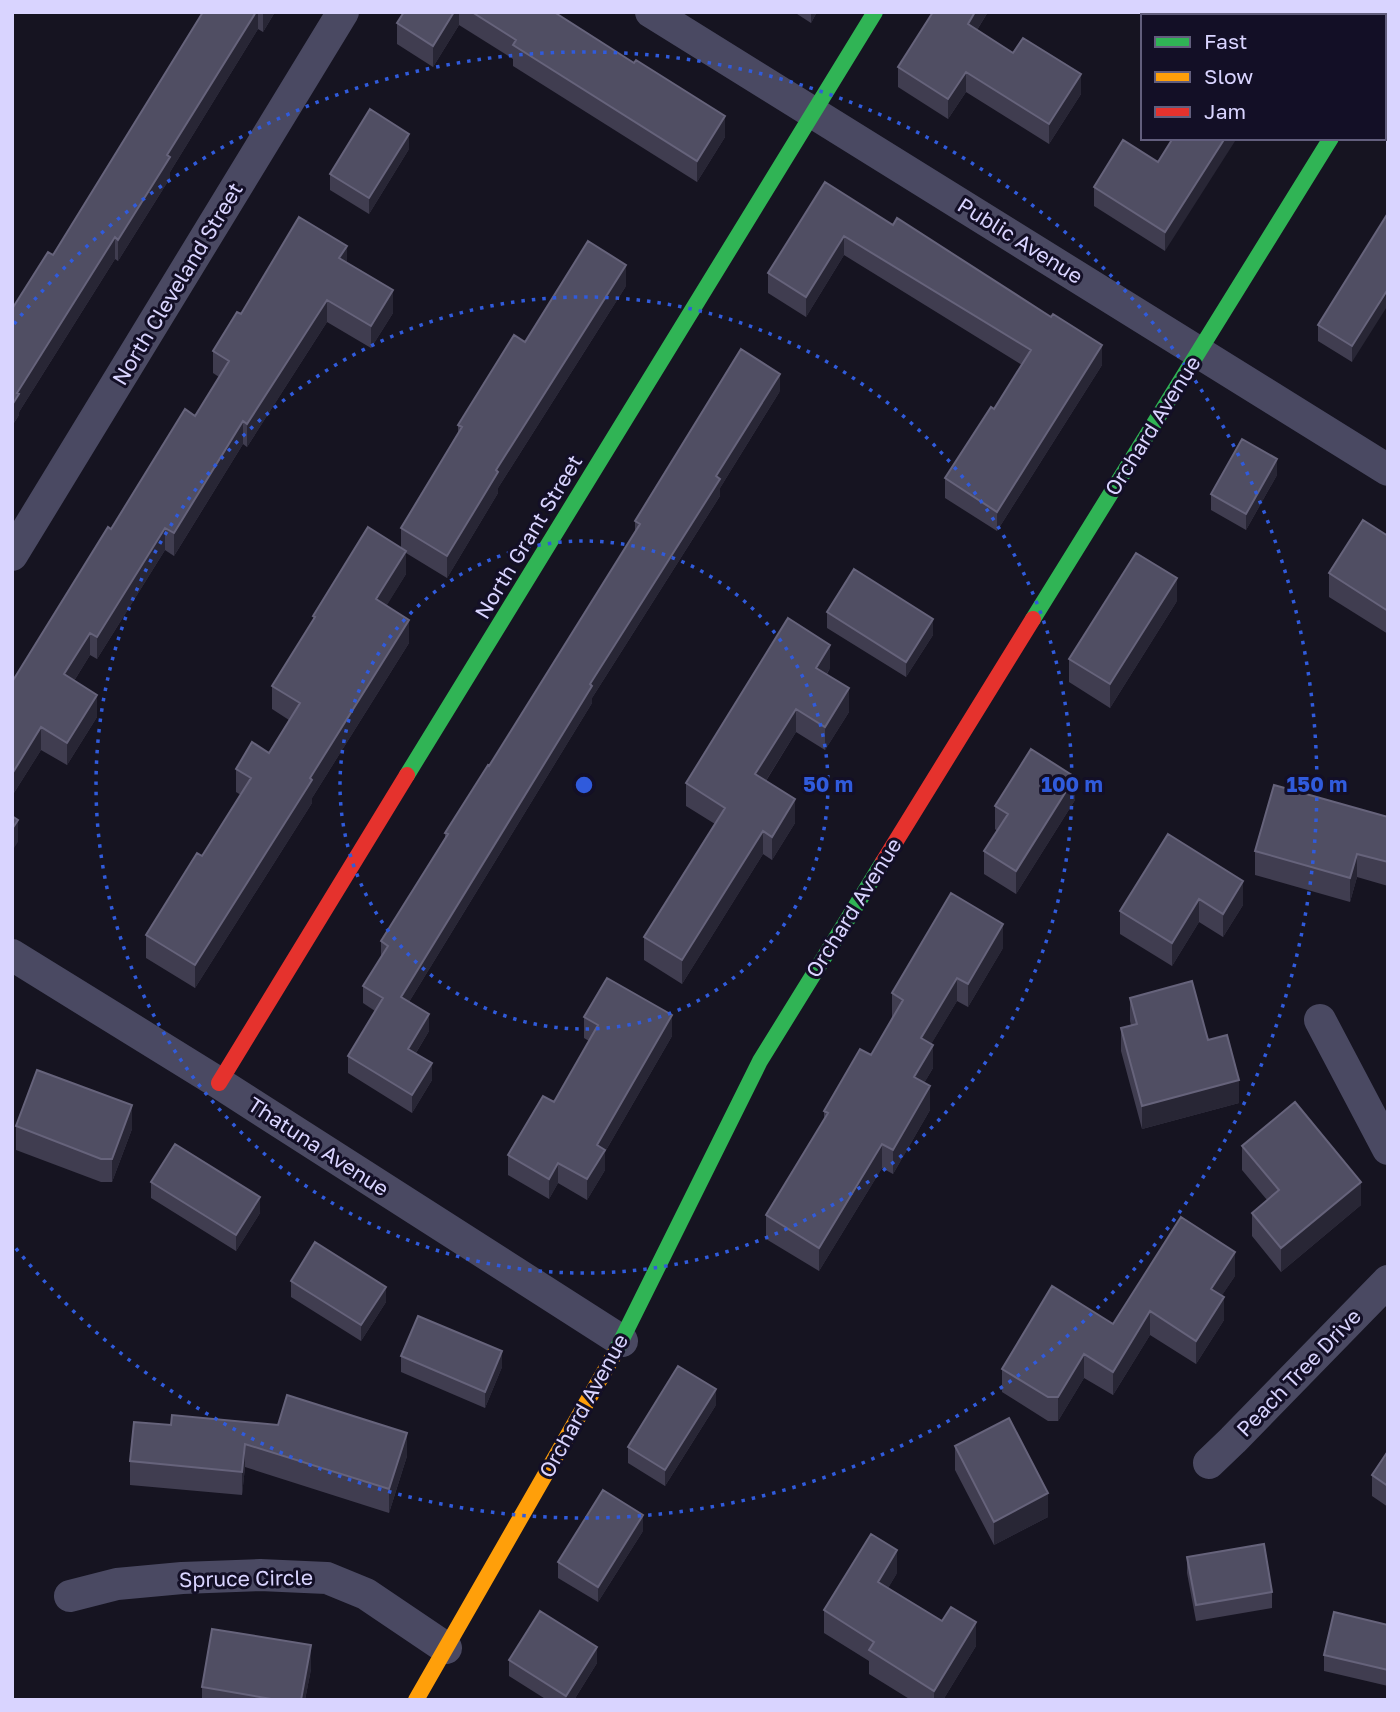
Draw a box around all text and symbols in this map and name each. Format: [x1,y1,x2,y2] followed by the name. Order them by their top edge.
[1141,14,1386,140] legend
[1204,28,1247,54] text: Fast
[1204,63,1253,89] text: Slow
[1204,98,1246,124] text: Jam
[106,178,248,389] street label: North Cleveland Street
[953,191,1088,289] street label: Public Avenue
[1099,351,1206,500] street label: Orchard Avenue
[469,450,587,623] street label: North Grant Street
[803,771,853,797] text: 50 m
[1041,771,1103,797] text: 100 m
[1287,771,1347,797] text: 150 m
[572,773,596,797] centre of rings
[800,833,907,982] street label: Orchard Avenue
[243,1091,394,1201] street label: Thatuna Avenue
[1231,1303,1366,1442] street label: Peach Tree Drive
[533,1329,633,1482] street label: Orchard Avenue
[179,1564,313,1592] street label: Spruce Circle

